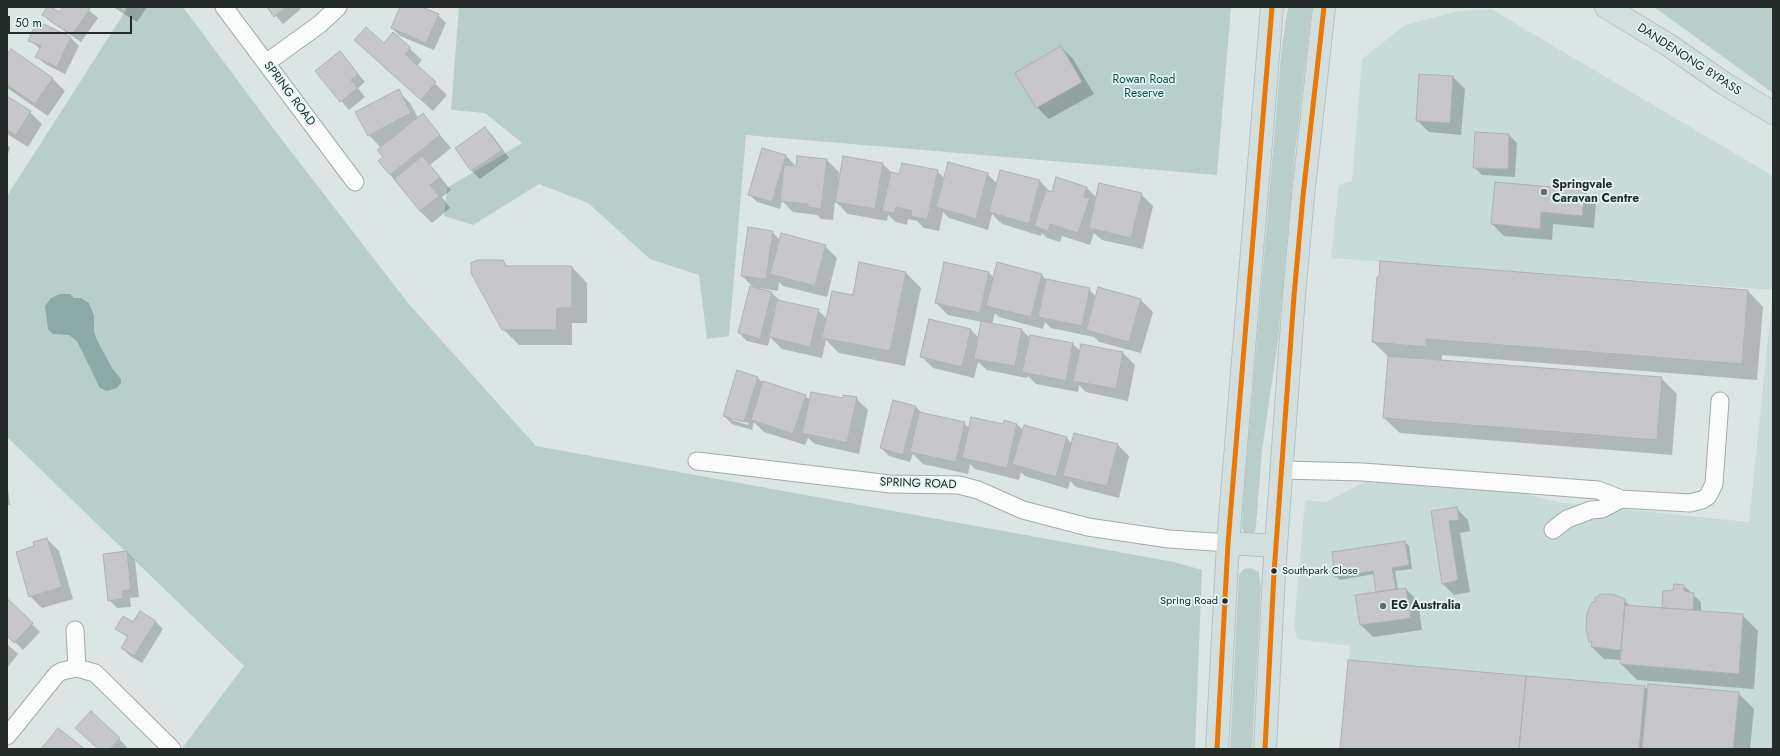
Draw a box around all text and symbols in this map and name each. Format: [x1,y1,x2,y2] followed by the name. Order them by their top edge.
[10,8,134,34] scale bar
[15,14,42,32] text: 50 m
[1634,21,1744,99] street label: DANDENONG BYPASS
[260,59,318,129] street label: SPRING ROAD
[1113,73,1175,101] park label: Rowan Road Reserve
[1552,178,1639,206] place label: Springvale Caravan Centre
[1539,187,1549,197] marker: Springvale Caravan Centre
[879,475,957,493] street label: SPRING ROAD
[1282,564,1358,578] place label: Southpark Close
[1269,566,1279,576] marker: Southpark Close
[1160,594,1218,608] place label: Spring Road
[1220,596,1230,606] marker: Spring Road
[1391,599,1461,613] place label: EG Australia
[1378,601,1388,611] marker: EG Australia

